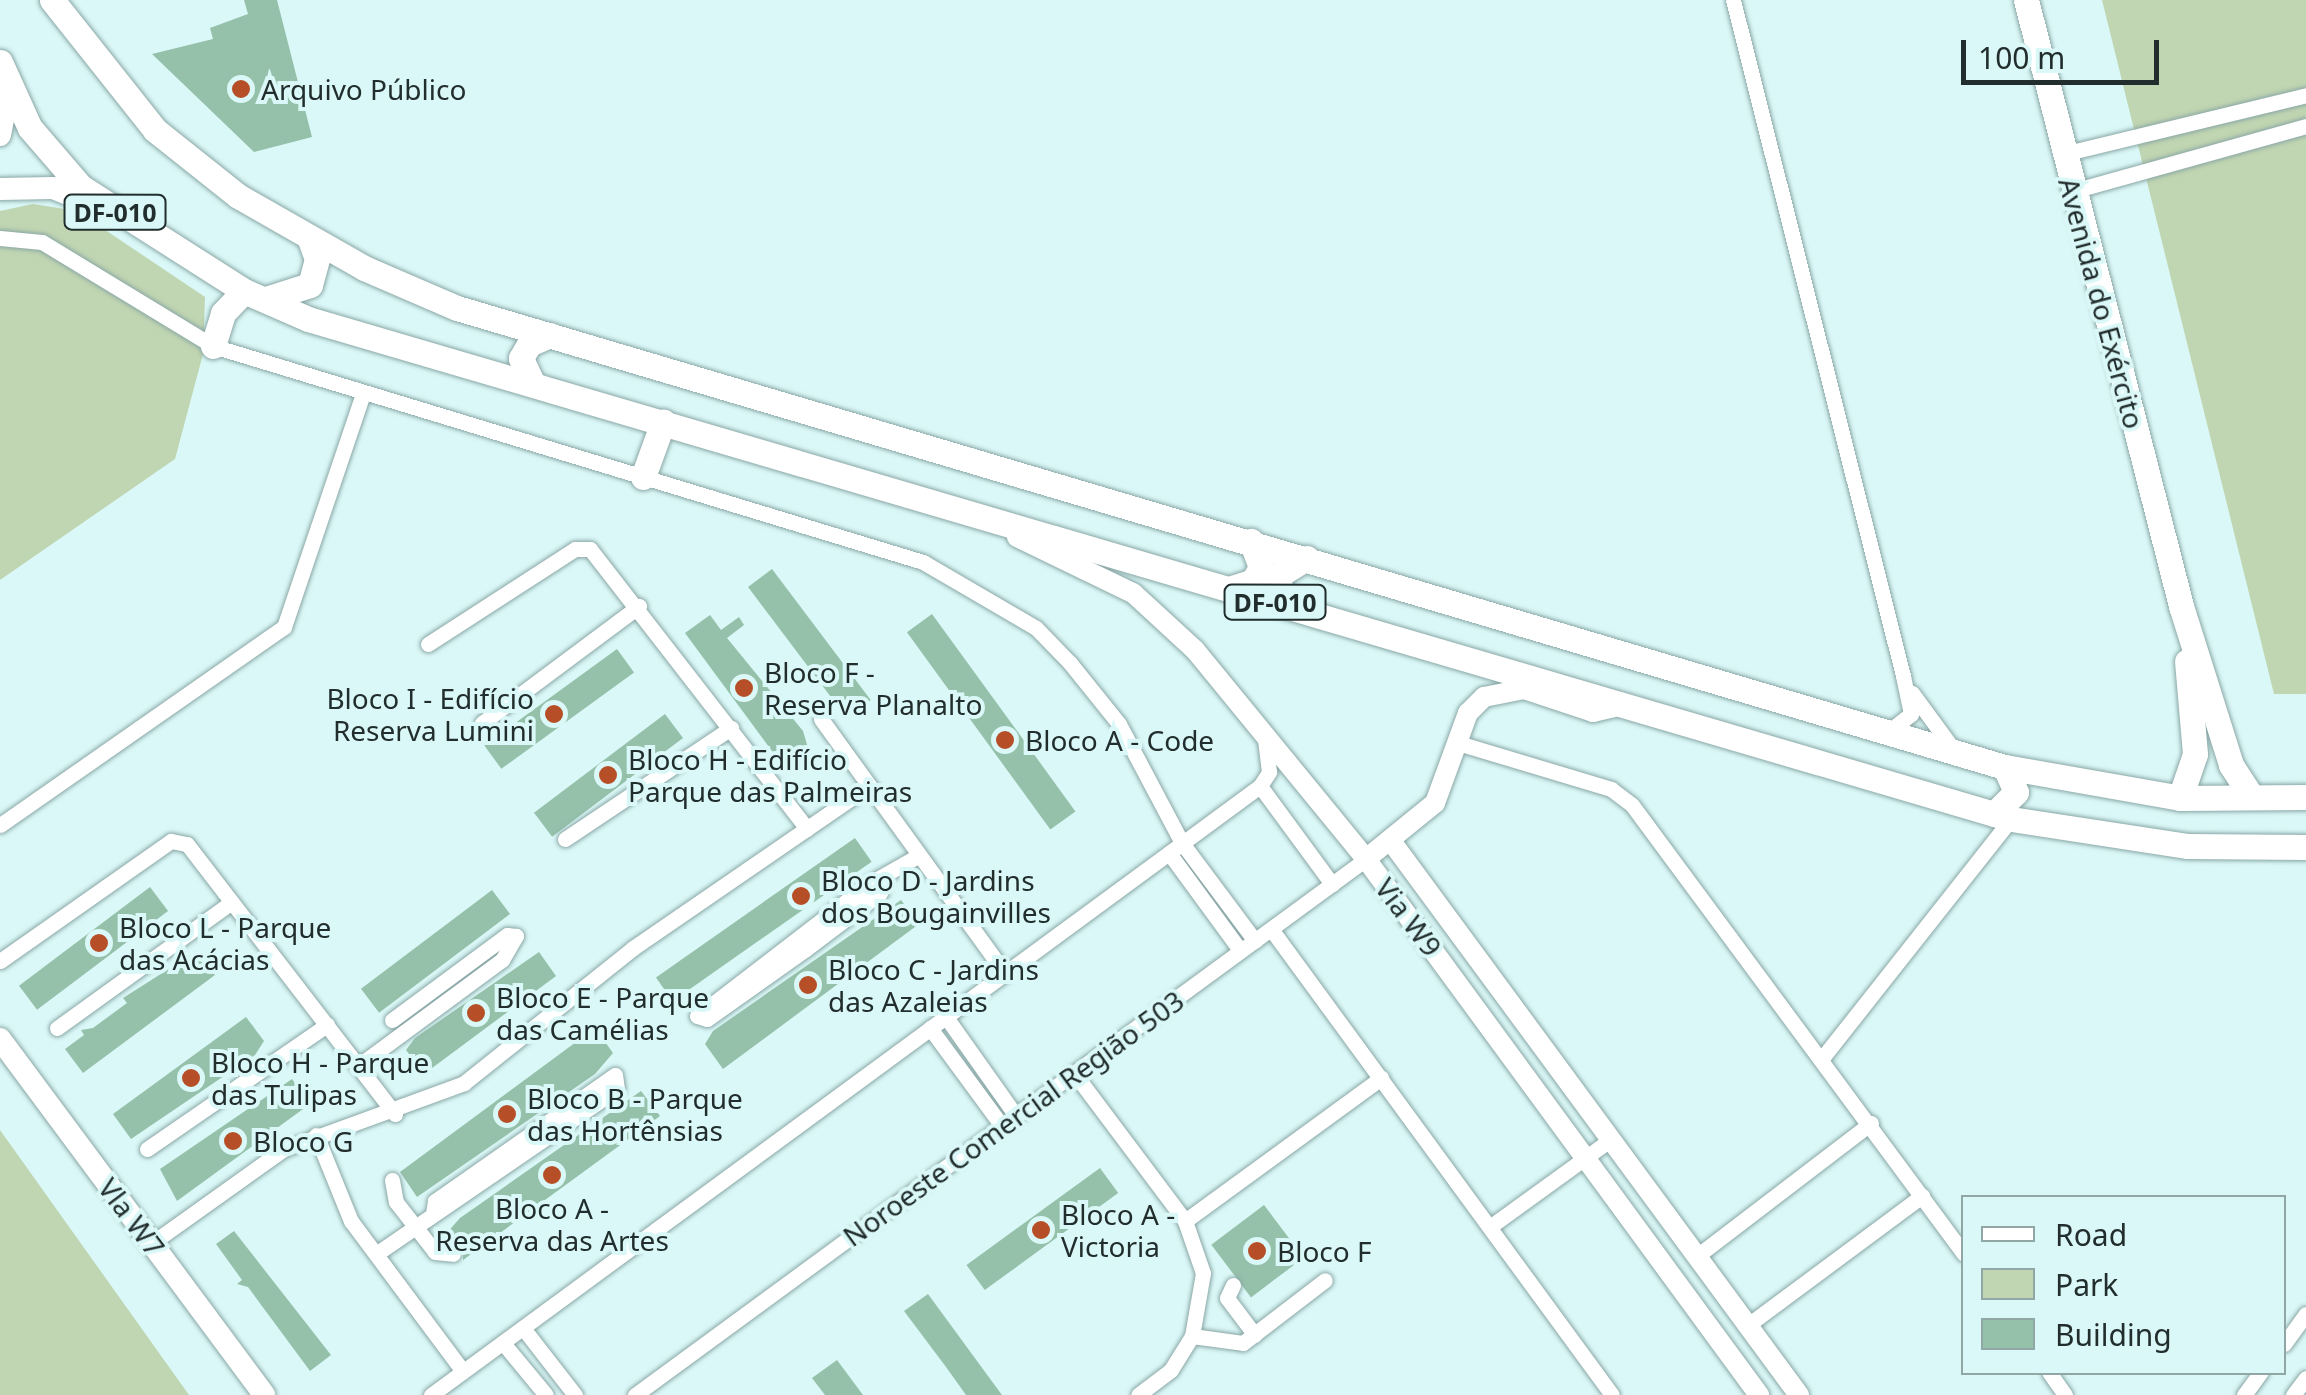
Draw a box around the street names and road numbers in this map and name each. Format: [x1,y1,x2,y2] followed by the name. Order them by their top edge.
[2052,174,2152,432] street label: Avenida do Exército
[62,192,168,232] road number: DF-010
[1222,582,1328,622] road number: DF-010
[1369,871,1449,963] street label: Via W9
[836,983,1190,1253] street label: Noroeste Comercial Região 503
[92,1171,172,1263] street label: Vla W7

